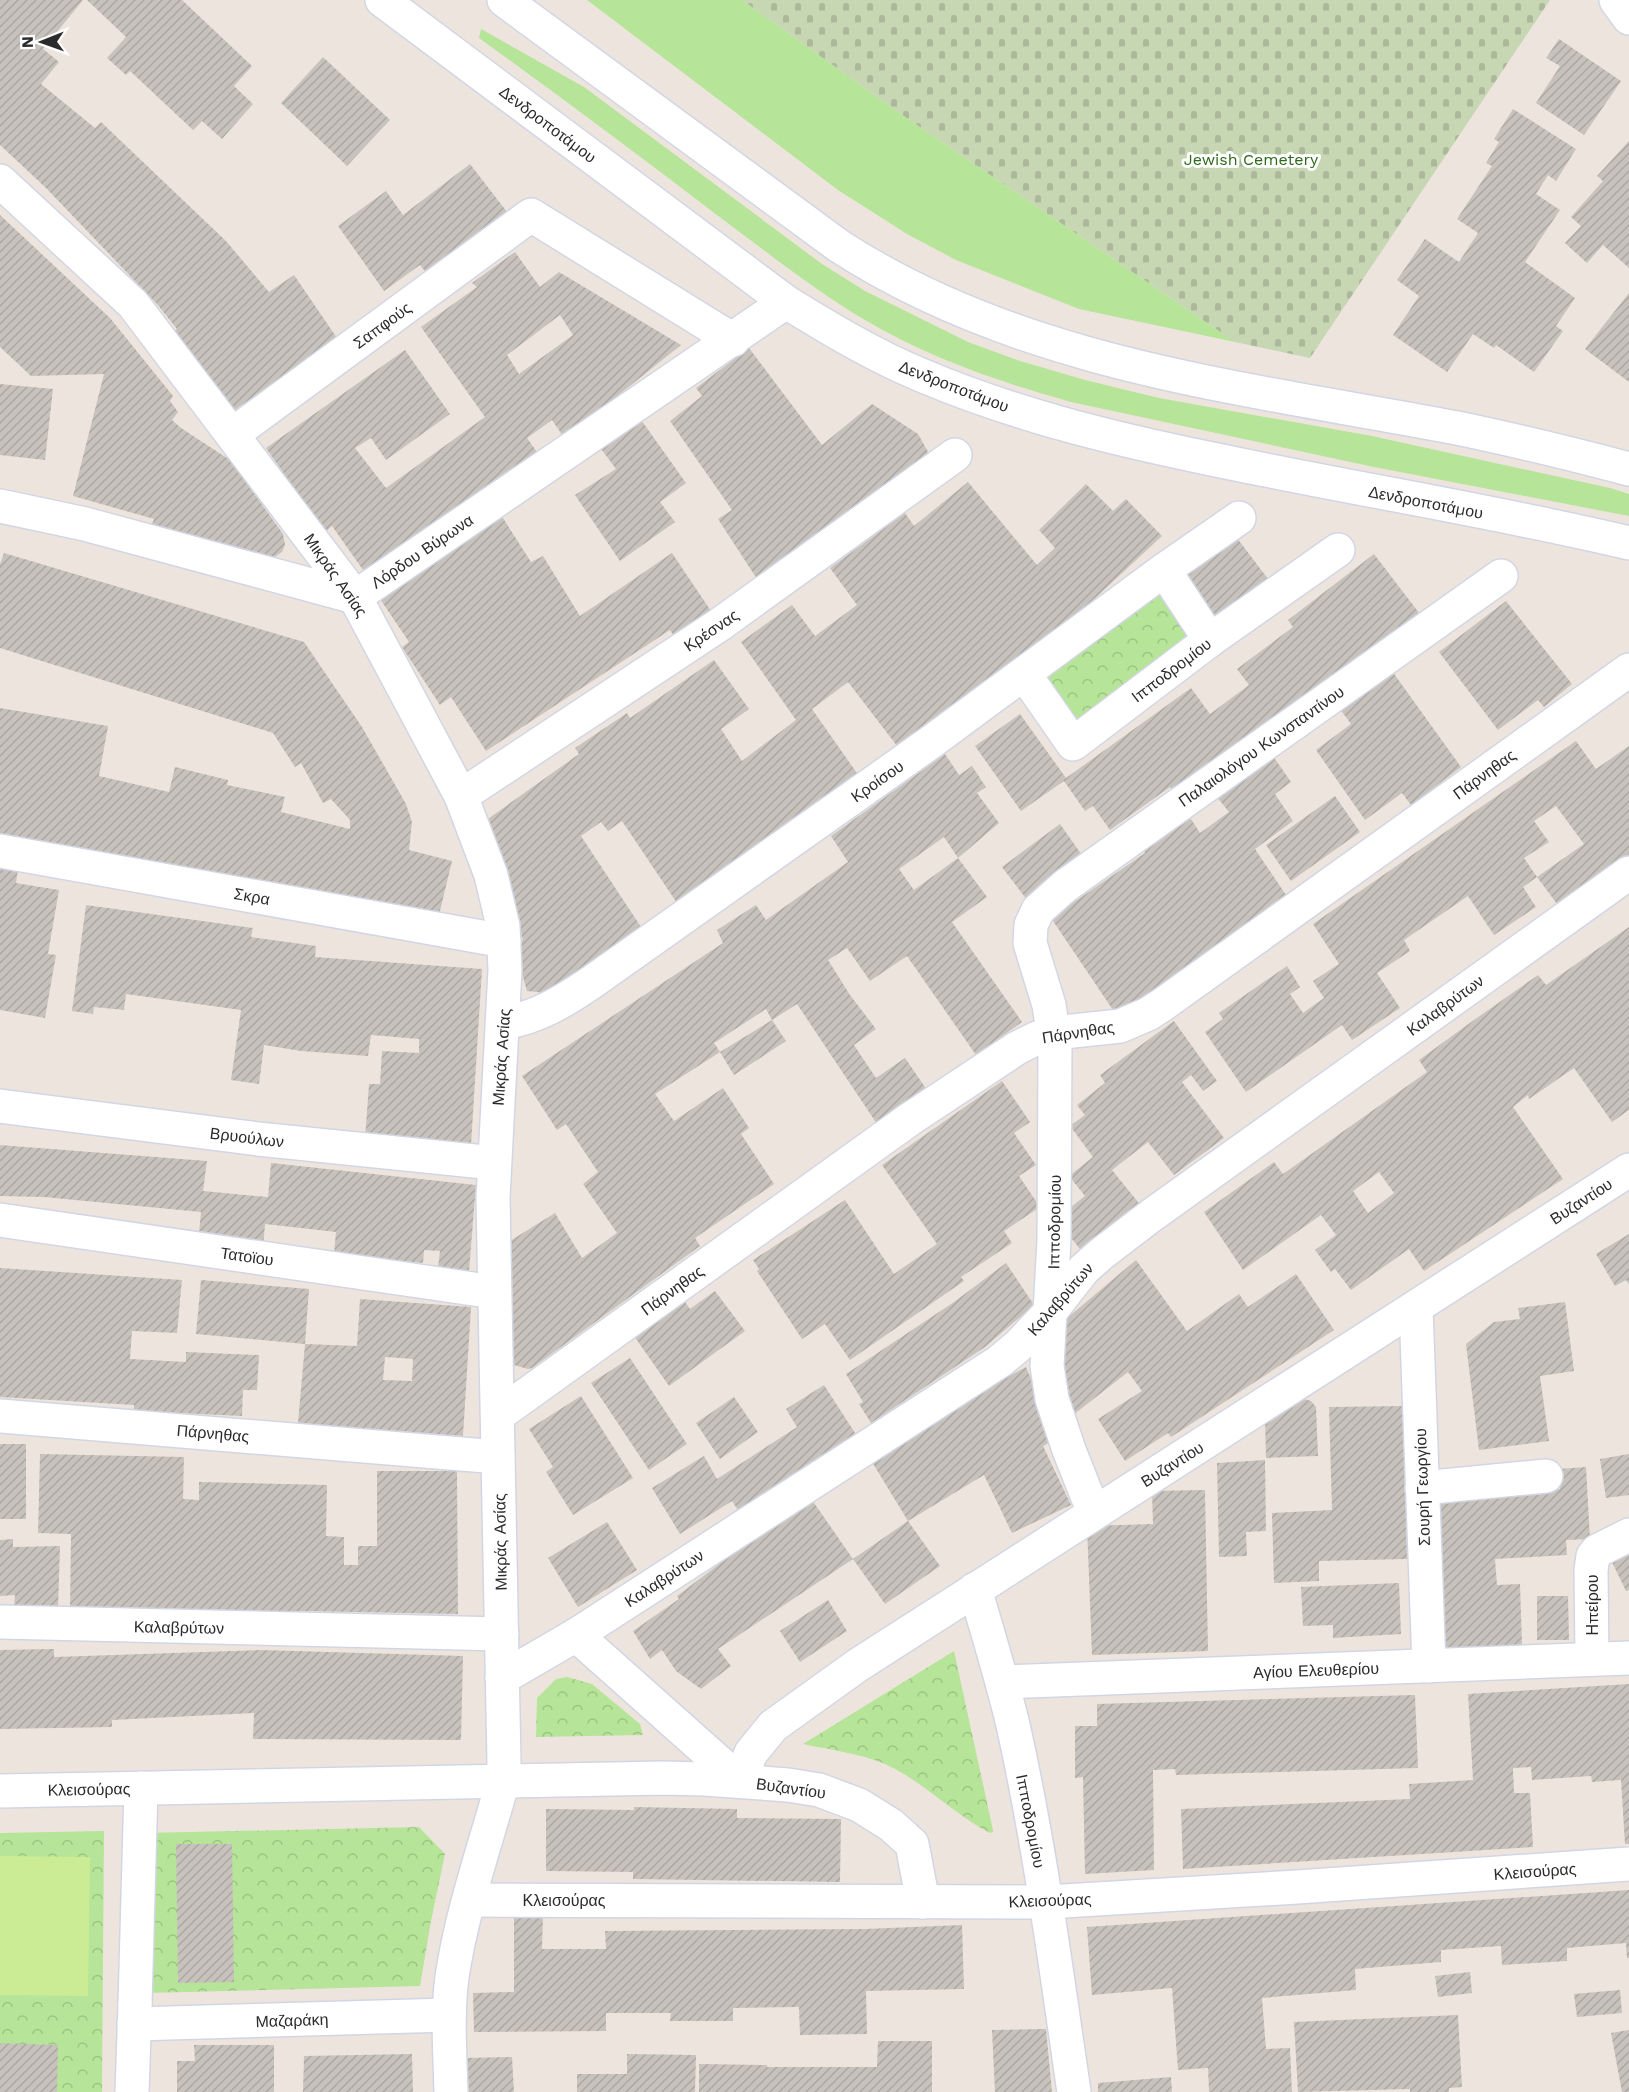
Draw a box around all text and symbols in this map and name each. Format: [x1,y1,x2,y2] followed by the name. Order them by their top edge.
[12,12,72,72] north arrow
[18,36,37,48] text: N
[496,82,600,167] street label: Δενδροποτάμου
[1184,150,1319,169] park label: Jewish Cemetery
[350,298,415,353] street label: Σαπφούς
[896,357,1011,416] street label: Δενδροποτάμου
[1367,482,1485,523] street label: Δενδροποτάμου
[368,510,477,593] street label: Λόρδου Βύρωνα
[300,530,371,621] street label: Μικράς Ασίας
[680,605,742,656] street label: Κρέσνας
[1128,634,1215,707] street label: Ιπποδρομίου
[1175,682,1348,811] street label: Παλαιολόγου Κωνσταντίνου
[1449,745,1520,803] street label: Πάρνηθας
[847,756,907,806] street label: Κροίσου
[232,884,271,909] street label: Σκρα
[1403,971,1487,1040] street label: Καλαβρύτων
[489,1007,514,1106] street label: Μικράς Ασίας
[1041,1017,1116,1048] street label: Πάρνηθας
[209,1124,285,1151] street label: Βρυούλων
[1044,1174,1065,1270] street label: Ιπποδρομίου
[1547,1174,1616,1229] street label: Βυζαντίου
[219,1243,275,1270] street label: Τατοϊου
[1024,1259,1097,1340] street label: Καλαβρύτων
[637,1261,708,1319] street label: Πάρνηθας
[176,1421,250,1446] street label: Πάρνηθας
[1411,1428,1434,1546] street label: Σουρή Γεωργίου
[1137,1438,1207,1491] street label: Βυζαντίου
[490,1493,511,1591] street label: Μικράς Ασίας
[621,1546,707,1611] street label: Καλαβρύτων
[1583,1575,1602,1635] street label: Ηπείρου
[134,1617,224,1638] street label: Καλαβρύτων
[1253,1659,1379,1682] street label: Αγίου Ελευθερίου
[1012,1773,1049,1870] street label: Ιπποδρομίου
[755,1774,827,1803] street label: Βυζαντίου
[47,1779,131,1800] street label: Κλεισούρας
[1493,1859,1577,1884] street label: Κλεισούρας
[1008,1890,1092,1911] street label: Κλεισούρας
[523,1891,606,1910] street label: Κλεισούρας
[255,2010,329,2031] street label: Μαζαράκη

